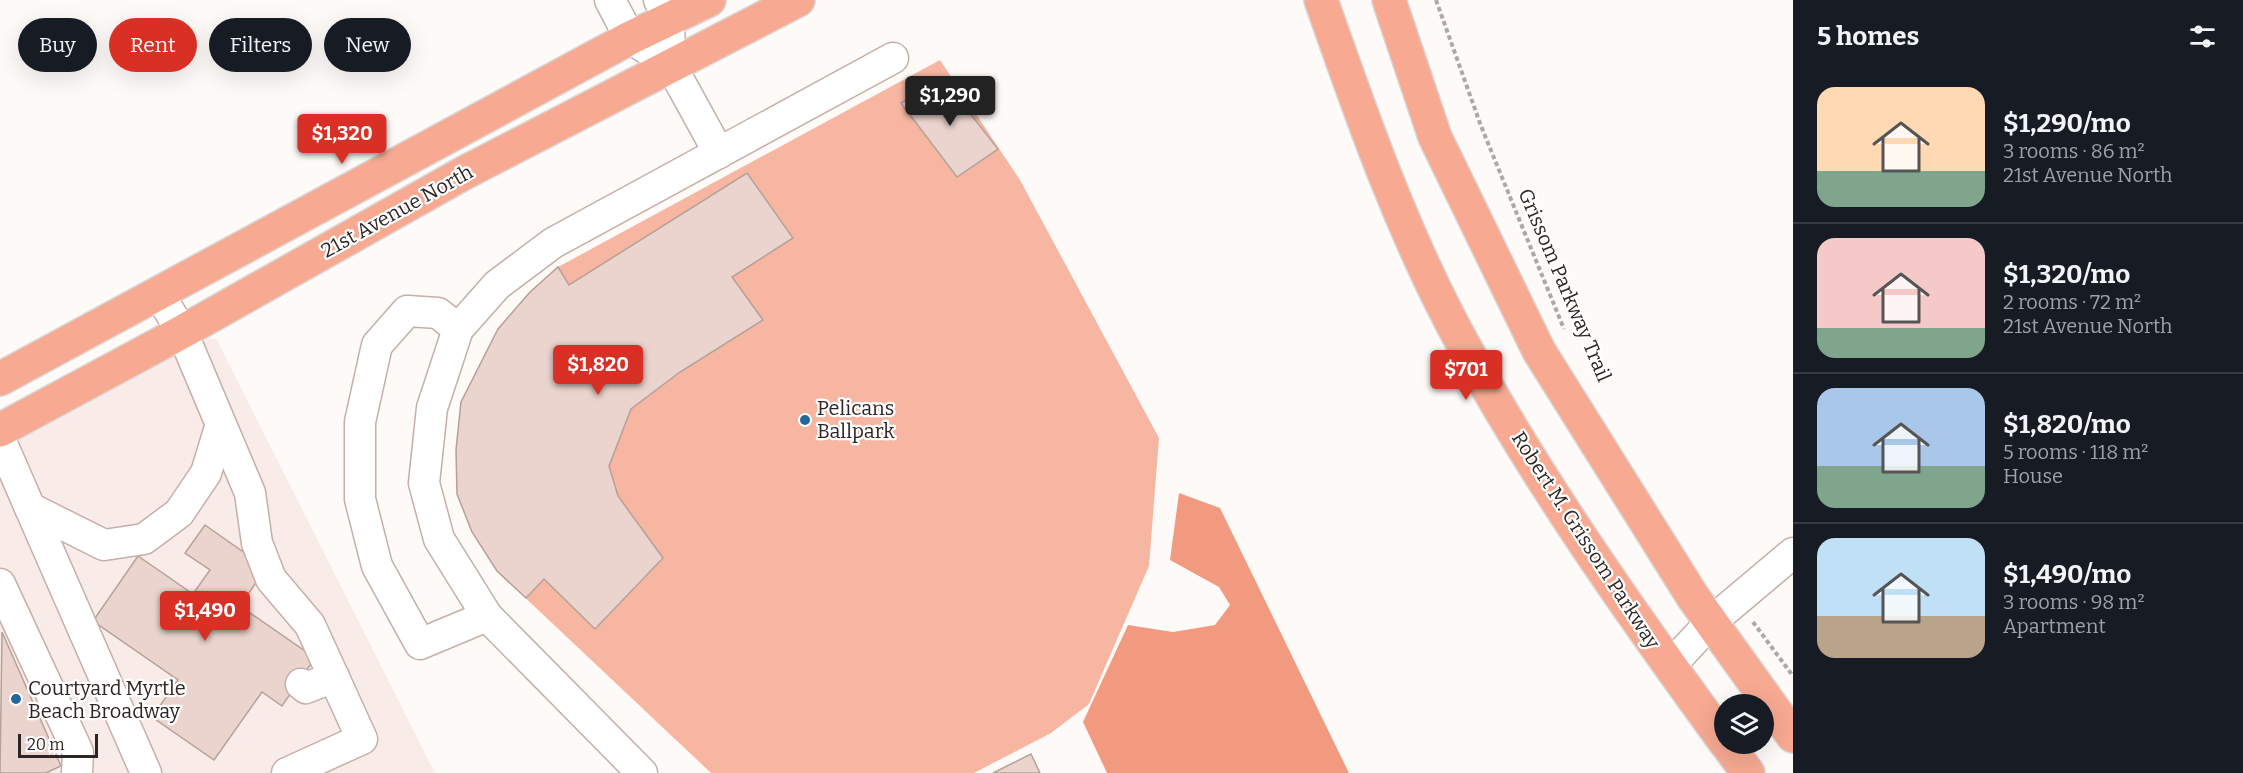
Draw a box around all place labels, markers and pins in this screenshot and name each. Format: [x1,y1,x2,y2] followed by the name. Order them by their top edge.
[901,76,999,127] pin: $1,290
[293,114,391,165] pin: $1,320
[549,345,647,396] pin: $1,820
[1430,350,1502,401] pin: $701
[817,396,895,443] place label: Pelicans Ballpark
[798,413,812,427] marker: Pelicans Ballpark
[156,591,254,642] pin: $1,490
[28,676,186,723] place label: Courtyard Myrtle Beach Broadway
[9,692,23,706] marker: Courtyard Myrtle Beach Broadway

